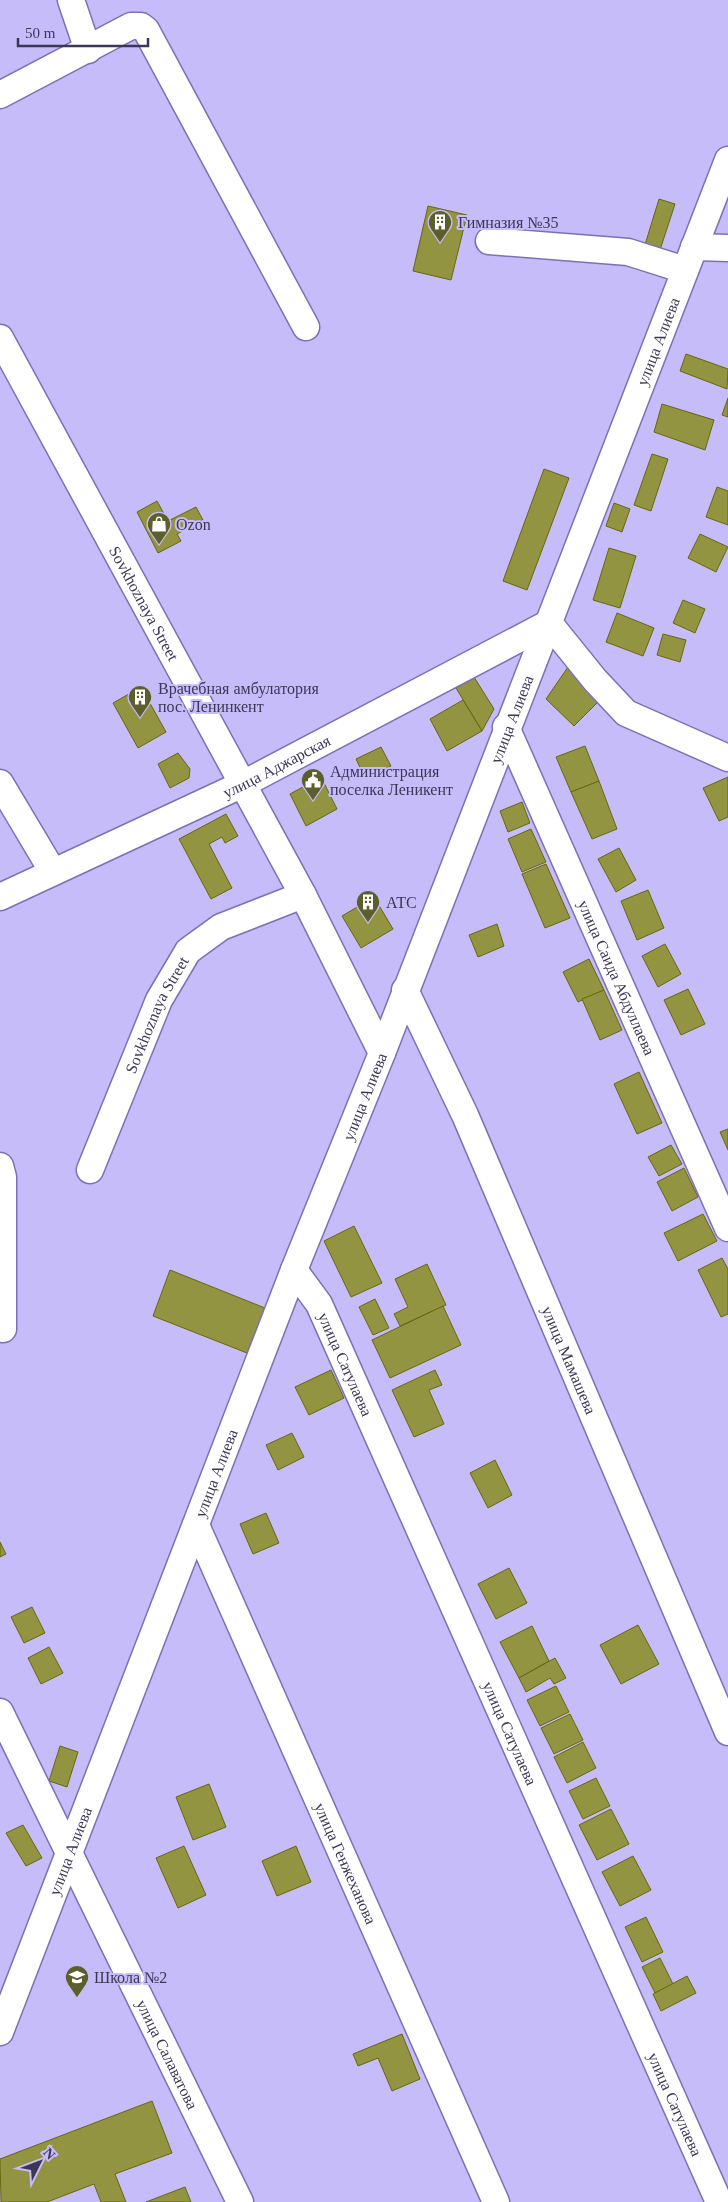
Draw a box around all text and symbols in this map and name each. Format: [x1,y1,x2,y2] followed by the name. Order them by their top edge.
[18,15,148,47] scale bar
[25,25,56,41] text: 50 m
[427,209,453,243] building icon: Гимназия №35
[458,214,559,231] place label: Гимназия №35
[633,295,682,388] street label: улица Алиева
[146,511,172,545] shop icon: Ozon
[176,516,211,533] place label: Ozon
[106,543,183,664] street label: Sovkhoznaya Street
[487,673,536,766] street label: улица Алиева
[158,680,320,715] place label: Врачебная амбулатория пос. Ленинкент
[127,684,153,718] building icon: Врачебная амбулатория пос. Ленинкент
[220,731,334,802] street label: улица Аджарская
[330,763,453,798] place label: Администрация поселка Леникент
[300,767,326,801] public building icon: Администрация поселка Леникент
[355,889,381,923] building icon: АТС
[386,894,417,911] place label: АТС
[574,897,659,1058] street label: улица Саида Абдуллаева
[122,953,192,1076] street label: Sovkhoznaya Street
[339,1050,390,1143] street label: улица Алиева
[538,1303,600,1417] street label: улица Мамашева
[314,1310,376,1419] street label: улица Сатулаева
[191,1427,240,1520] street label: улица Алиева
[479,1679,541,1788] street label: улица Сатулаева
[311,1800,380,1927] street label: улица Генжеханова
[45,1804,95,1898] street label: улица Алиева
[64,1964,90,1998] school or university icon: Школа №2
[94,1969,167,1986] place label: Школа №2
[133,1997,202,2112] street label: улица Салаватова
[644,2050,706,2158] street label: улица Сатулаева
[15,2137,65,2187] north arrow
[40,2145,58,2162] text: N

